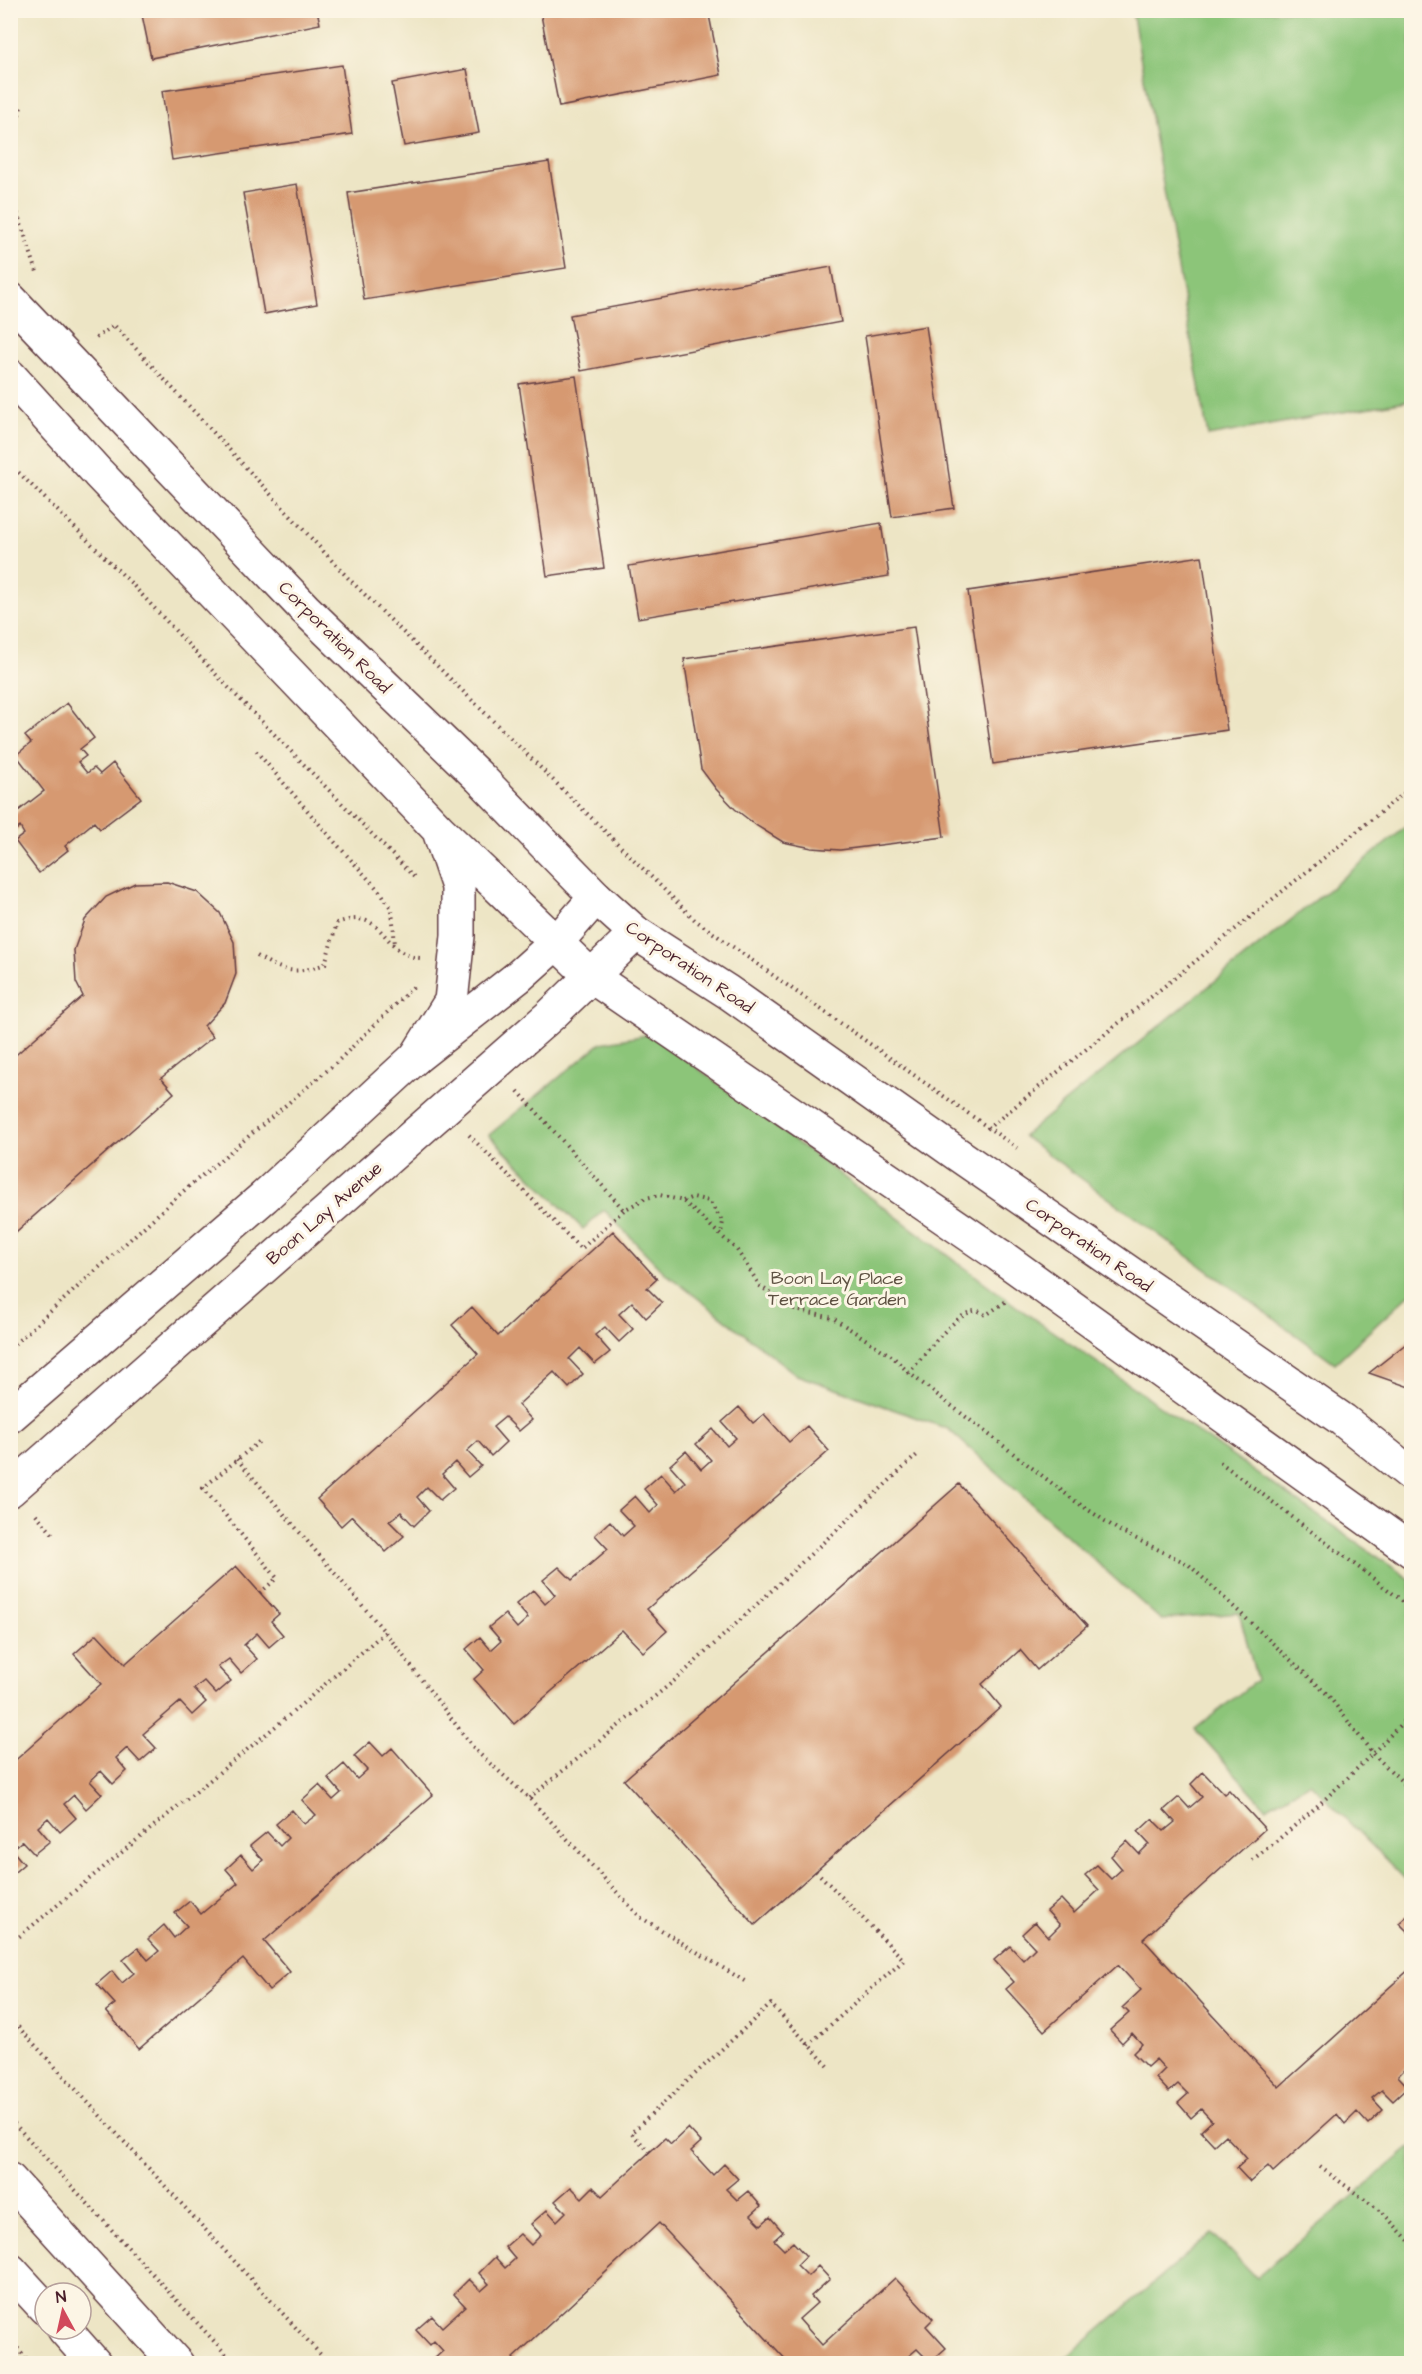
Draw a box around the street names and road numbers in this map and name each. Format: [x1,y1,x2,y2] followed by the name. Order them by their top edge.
[273,576,396,699] street label: Corporation Road
[621,915,759,1020] street label: Corporation Road
[261,1156,389,1272] street label: Boon Lay Avenue
[1020,1192,1157,1299] street label: Corporation Road

